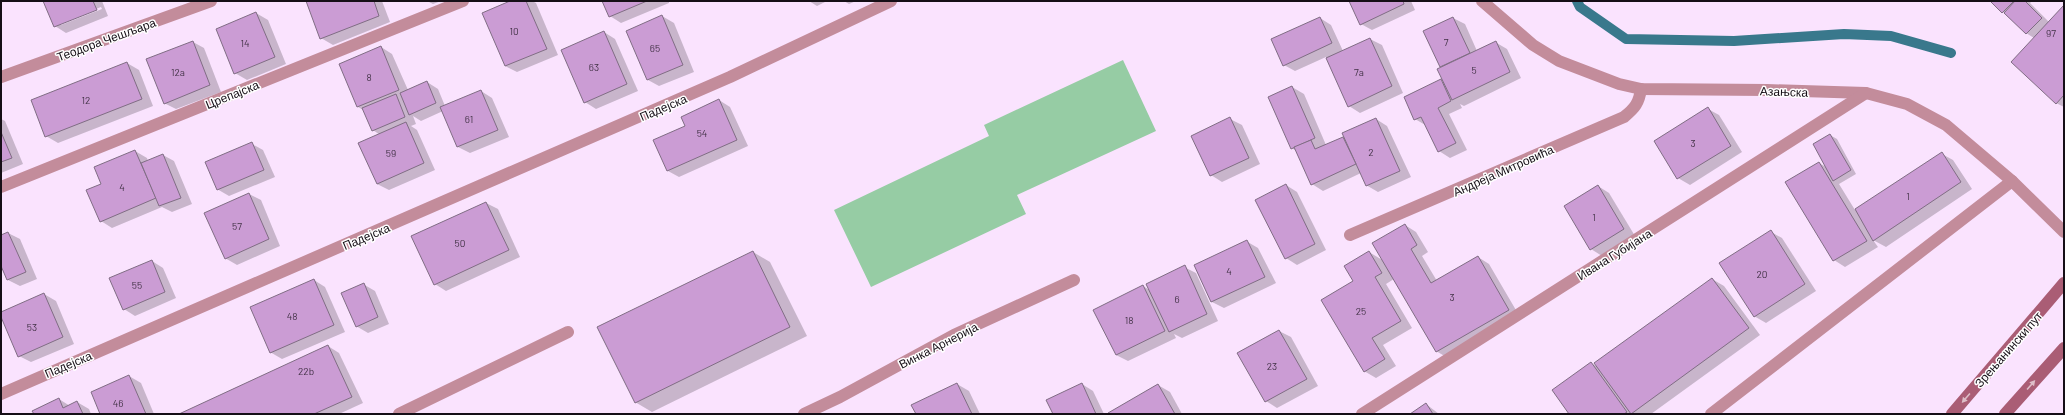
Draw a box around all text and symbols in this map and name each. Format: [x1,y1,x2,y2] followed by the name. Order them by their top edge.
[55,14,158,64] street label: Теодора Чешљара
[509,25,519,37] house number: 10
[2046,27,2056,39] house number: 97
[1444,36,1449,48] house number: 7
[240,37,250,49] house number: 14
[650,42,660,54] house number: 65
[589,61,599,73] house number: 63
[1471,64,1477,76] house number: 5
[171,66,185,78] house number: 12a
[1354,66,1364,78] house number: 7a
[366,71,372,83] house number: 8
[203,77,261,112] street label: Црепајска
[1760,83,1809,99] street label: Азањска
[637,91,689,124] street label: Падејска
[82,94,90,106] house number: 12
[465,113,473,125] house number: 61
[697,127,707,139] house number: 54
[1690,137,1696,149] house number: 3
[1451,141,1556,199] street label: Андреја Митровића
[1368,146,1374,158] house number: 2
[386,147,396,159] house number: 59
[119,181,125,193] house number: 4
[1906,190,1910,202] house number: 1
[1592,211,1596,223] house number: 1
[232,220,242,232] house number: 57
[340,220,392,253] street label: Падејска
[1574,225,1655,283] street label: Ивана Губијана
[455,237,465,249] house number: 50
[1226,265,1232,277] house number: 4
[1756,268,1768,280] house number: 20
[132,279,142,291] house number: 55
[1449,291,1455,303] house number: 3
[1174,293,1180,305] house number: 6
[1356,305,1366,317] house number: 25
[1971,308,2046,390] street label: Зрењанински пут
[287,310,297,322] house number: 48
[1125,314,1133,326] house number: 18
[896,319,981,372] street label: Винка Арнерија
[27,321,37,333] house number: 53
[42,348,94,381] street label: Падејска
[1267,360,1277,372] house number: 23
[298,365,314,377] house number: 22b
[2027,380,2036,390] one-way arrow
[1961,393,1970,403] one-way arrow
[113,397,123,409] house number: 46

